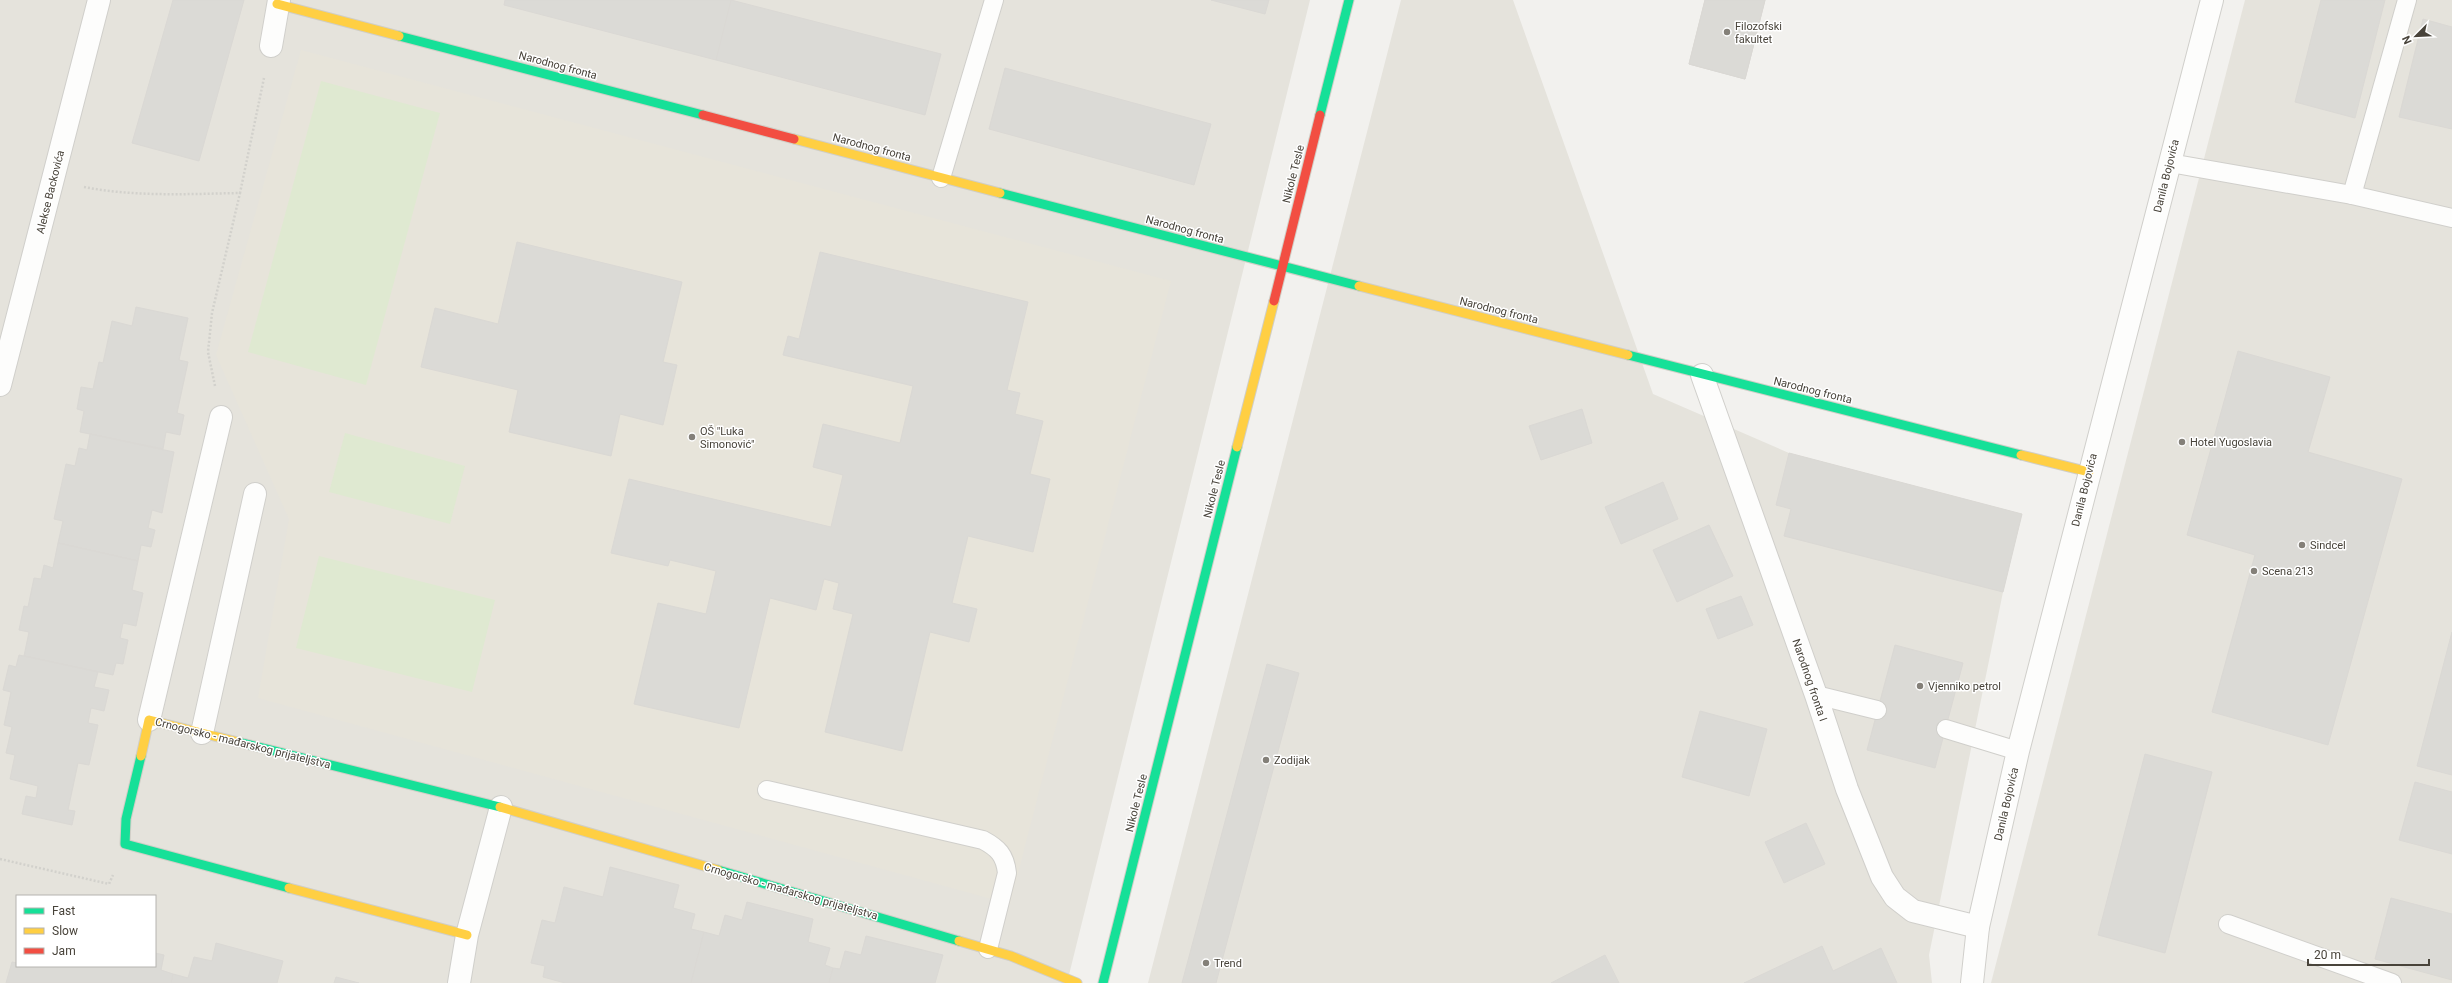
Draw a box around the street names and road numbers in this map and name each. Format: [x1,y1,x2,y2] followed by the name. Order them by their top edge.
[517,49,598,82] street label: Narodnog fronta
[831,131,912,164] street label: Narodnog fronta
[2151,138,2182,214] street label: Danila Bojovića
[1280,144,1307,205] street label: Nikole Tesle
[34,149,67,235] street label: Alekse Backovića
[1144,213,1225,246] street label: Narodnog fronta
[1458,294,1540,327] street label: Narodnog fronta
[1772,374,1854,407] street label: Narodnog fronta
[2069,452,2100,528] street label: Danila Bojovića
[1201,459,1228,520] street label: Nikole Tesle
[1789,637,1830,723] street label: Narodnog fronta I
[154,715,332,772] street label: Crnogorsko - mađarskog prijateljstva
[1992,766,2021,842] street label: Danila Bojovića
[1123,773,1150,834] street label: Nikole Tesle
[702,860,879,923] street label: Crnogorsko - mađarskog prijateljstva

